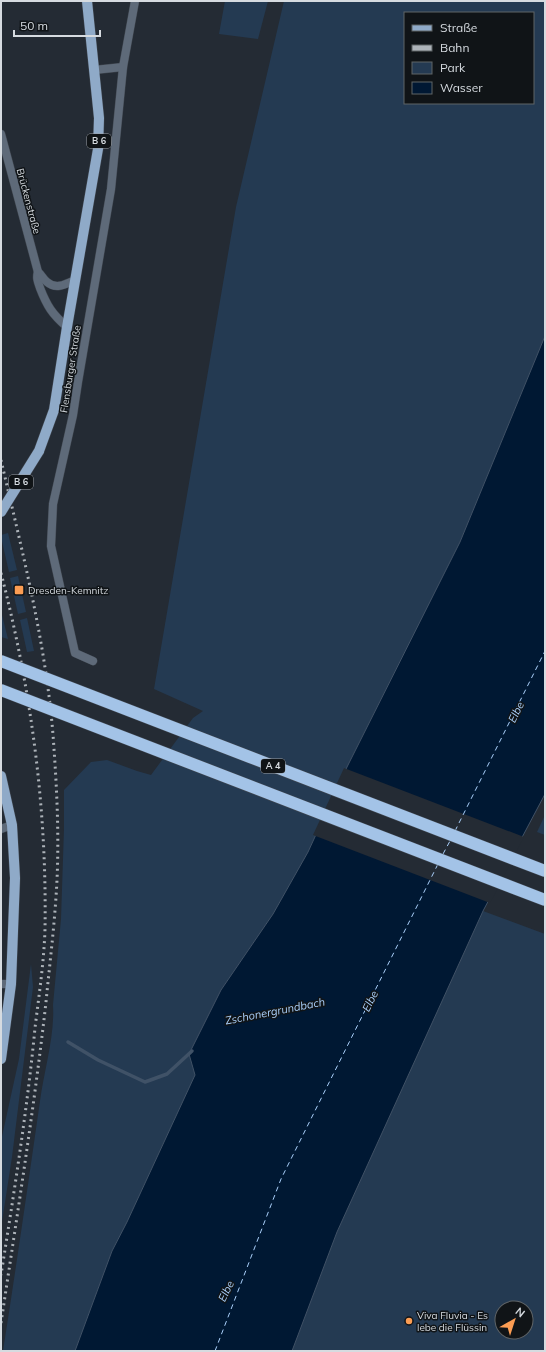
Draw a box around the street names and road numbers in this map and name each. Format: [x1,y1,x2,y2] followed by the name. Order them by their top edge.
[87,134,111,148] road number: B 6
[14,167,43,235] street label: Brückenstraße
[57,324,84,414] street label: Flensburger Straße
[9,475,33,489] road number: B 6
[261,759,285,773] road number: A 4

